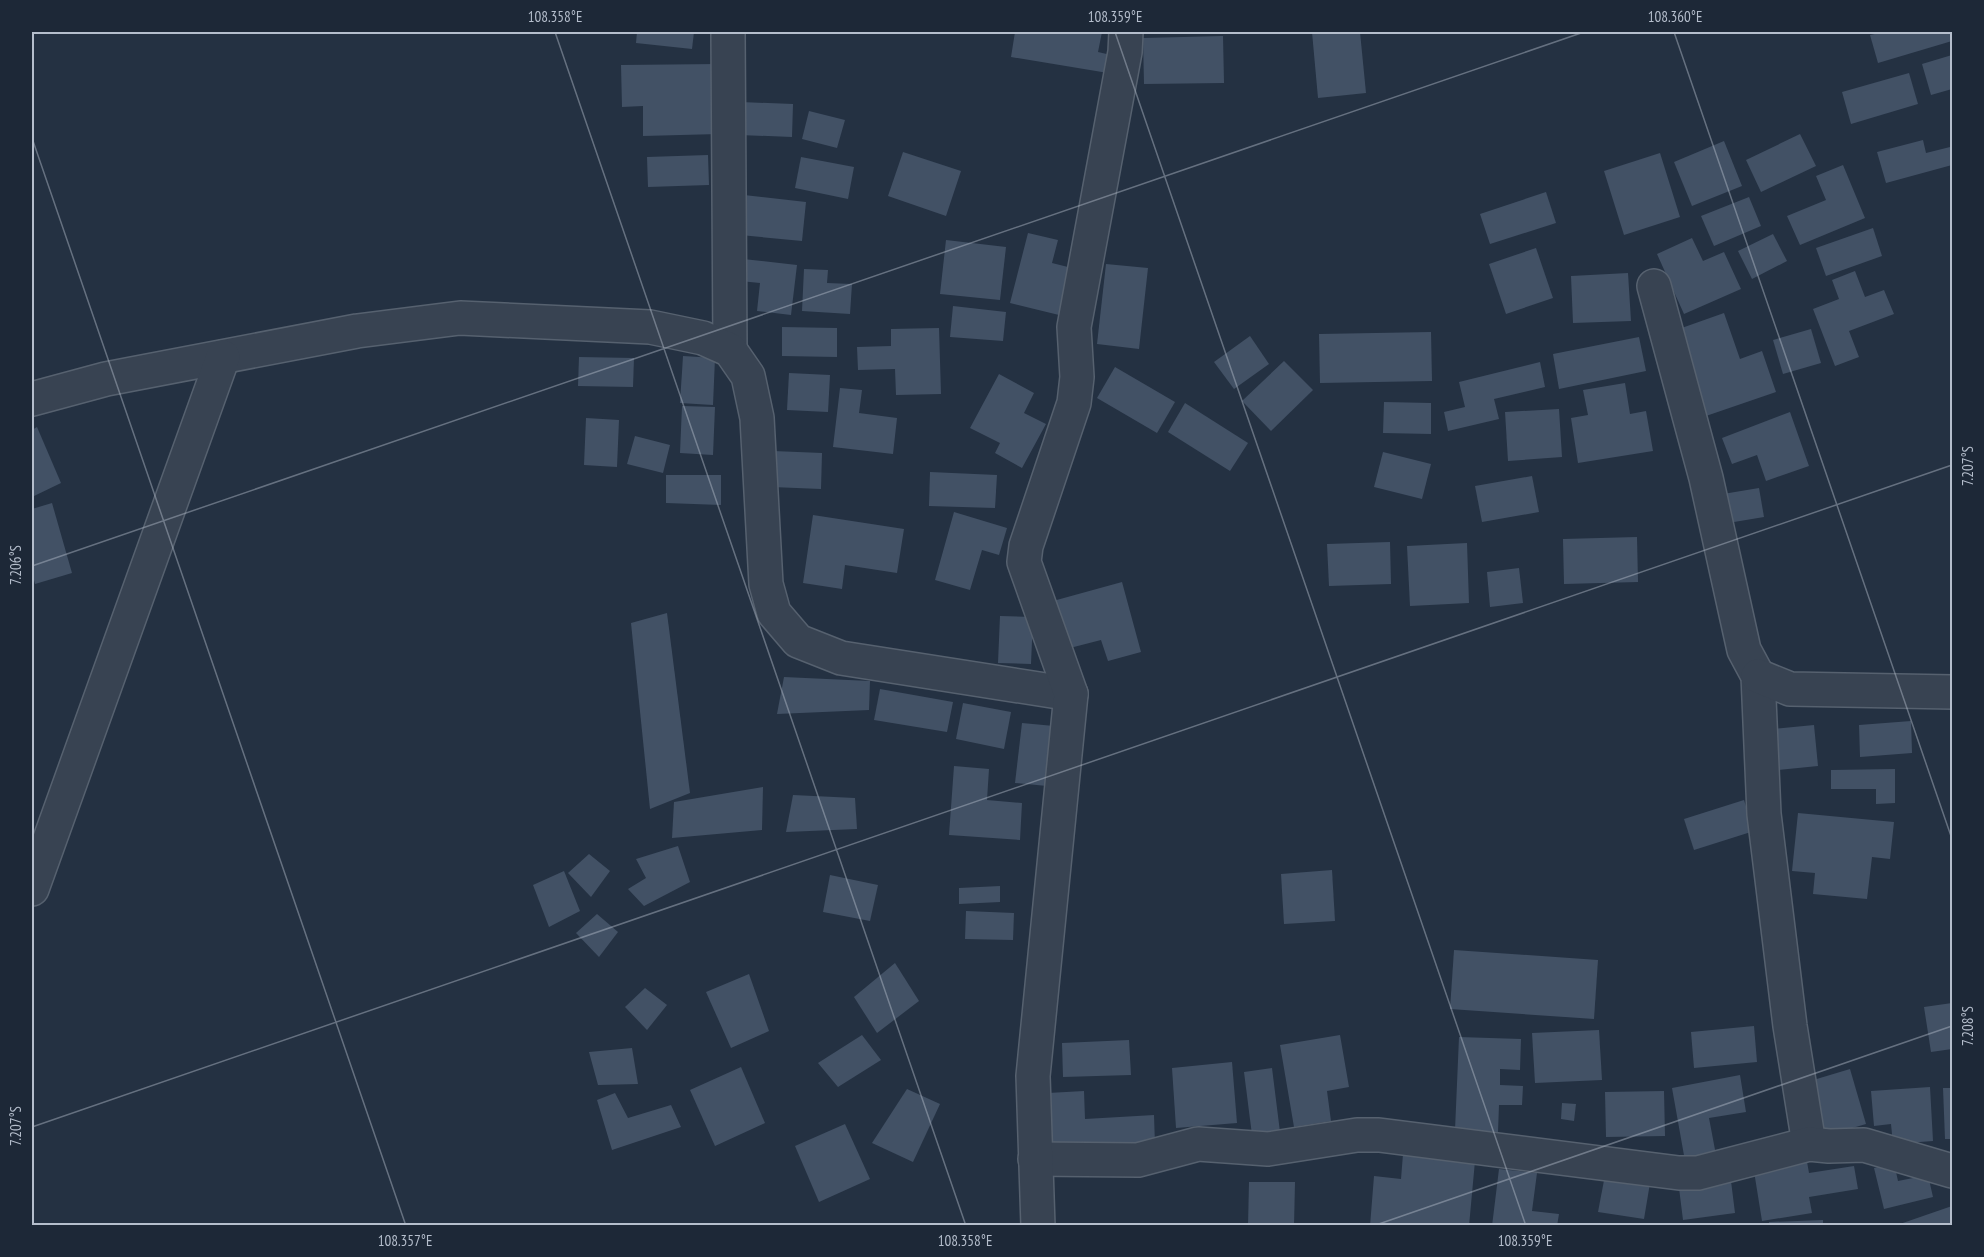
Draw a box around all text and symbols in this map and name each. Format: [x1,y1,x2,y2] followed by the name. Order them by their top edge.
[528,7,582,26] text: 108.358°E
[1088,7,1142,26] text: 108.359°E
[1648,7,1702,26] text: 108.360°E
[1958,446,1977,486] text: 7.207°S
[6,545,25,585] text: 7.206°S
[1958,1006,1977,1046] text: 7.208°S
[6,1106,25,1146] text: 7.207°S
[378,1231,432,1250] text: 108.357°E
[938,1231,992,1250] text: 108.358°E
[1498,1231,1552,1250] text: 108.359°E

